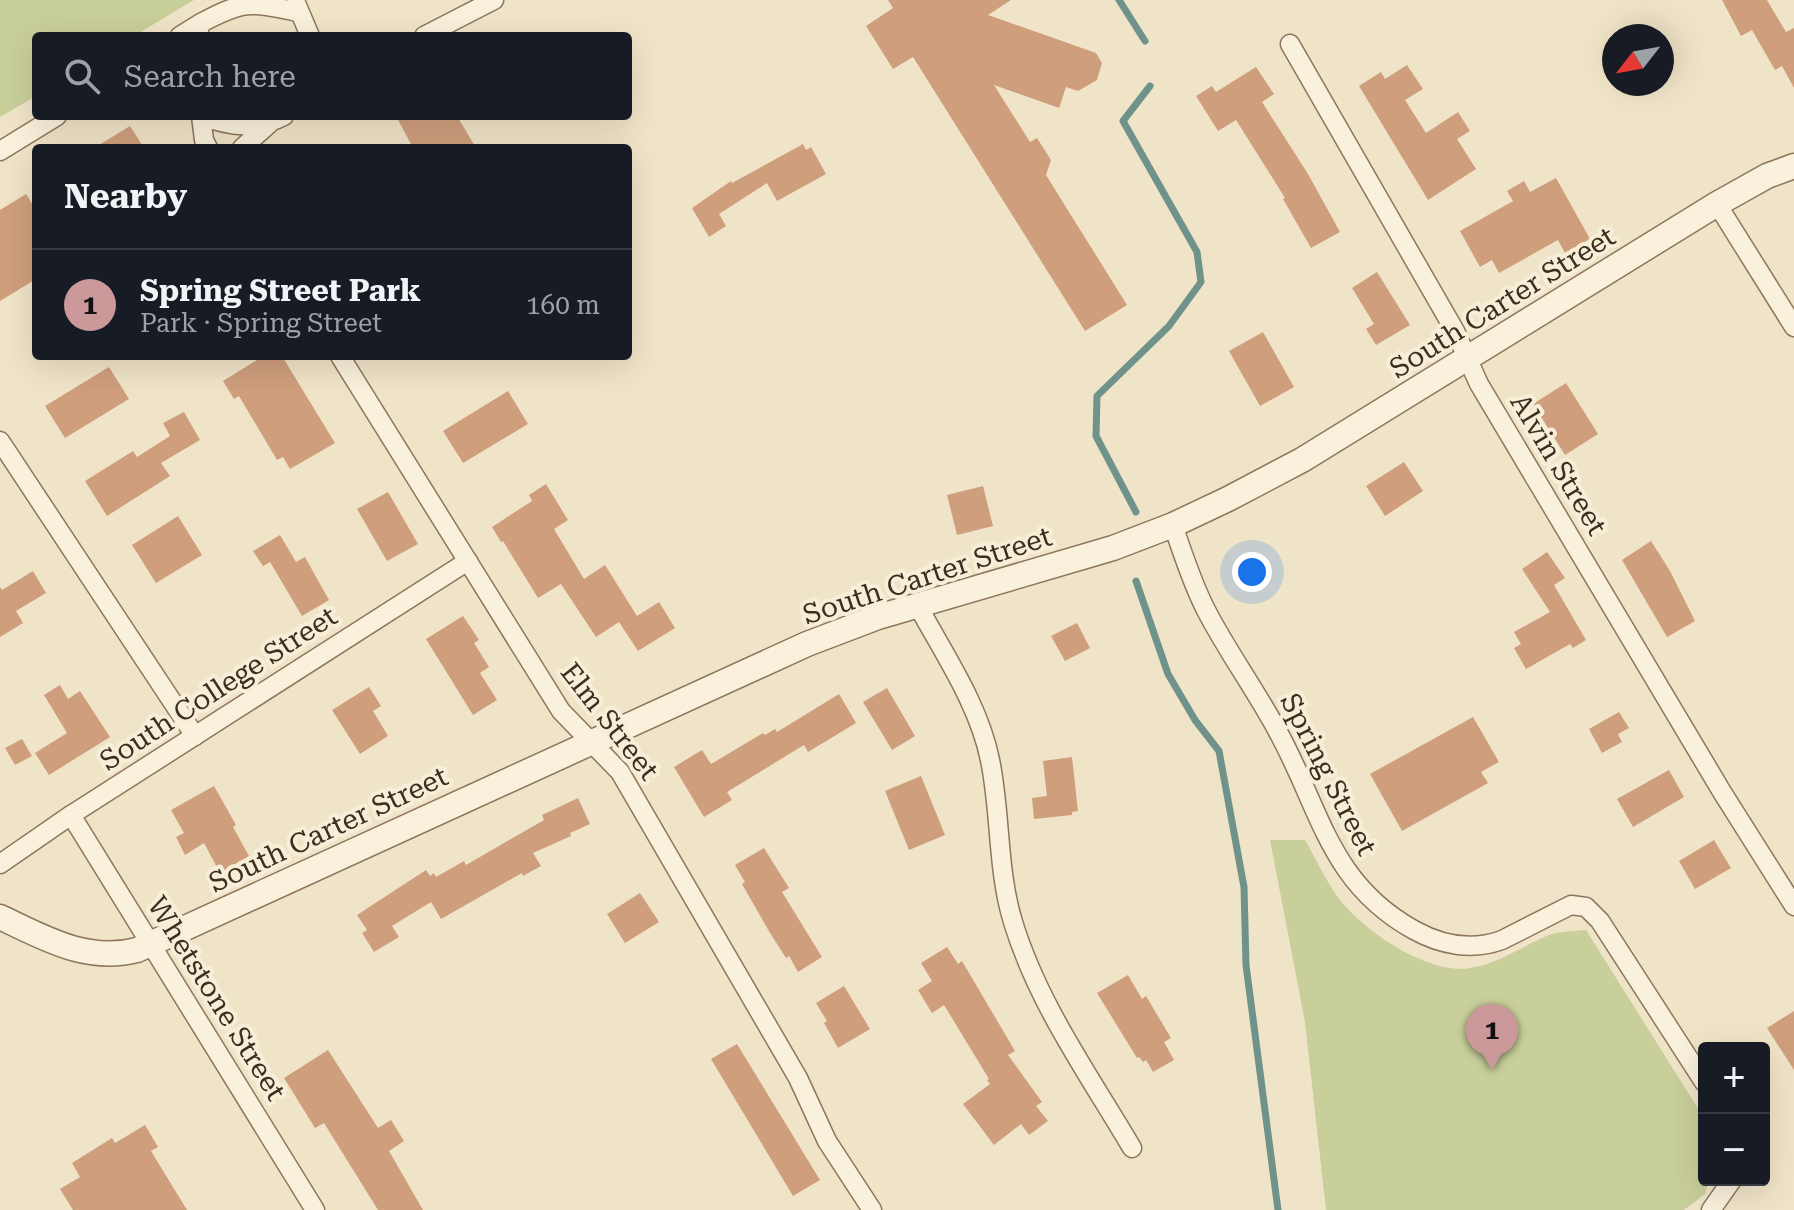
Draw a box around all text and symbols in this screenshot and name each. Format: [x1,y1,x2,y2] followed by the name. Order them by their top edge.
[1602,24,1674,96] north arrow
[32,32,632,120] search box
[60,54,104,98] icon: search
[124,59,296,94] text: Search here
[64,176,187,216] text: Nearby
[1383,220,1621,385] street label: South Carter Street
[140,273,421,308] text: Spring Street Park
[83,290,97,320] text: 1
[526,290,600,320] text: 160 m
[140,308,382,338] text: Park · Spring Street
[1503,388,1614,541] street label: Alvin Street
[799,520,1056,631] street label: South Carter Street
[1232,552,1272,592] your location
[94,599,343,777] street label: South College Street
[554,656,666,786] street label: Elm Street
[1274,688,1384,861] street label: Spring Street
[204,760,453,899] street label: South Carter Street
[141,890,293,1106] street label: Whetstone Street
[1466,1004,1518,1070] pin: 1
[1698,1042,1770,1186] map controls
[1698,1042,1770,1114] button: +
[1698,1114,1770,1186] button: −

